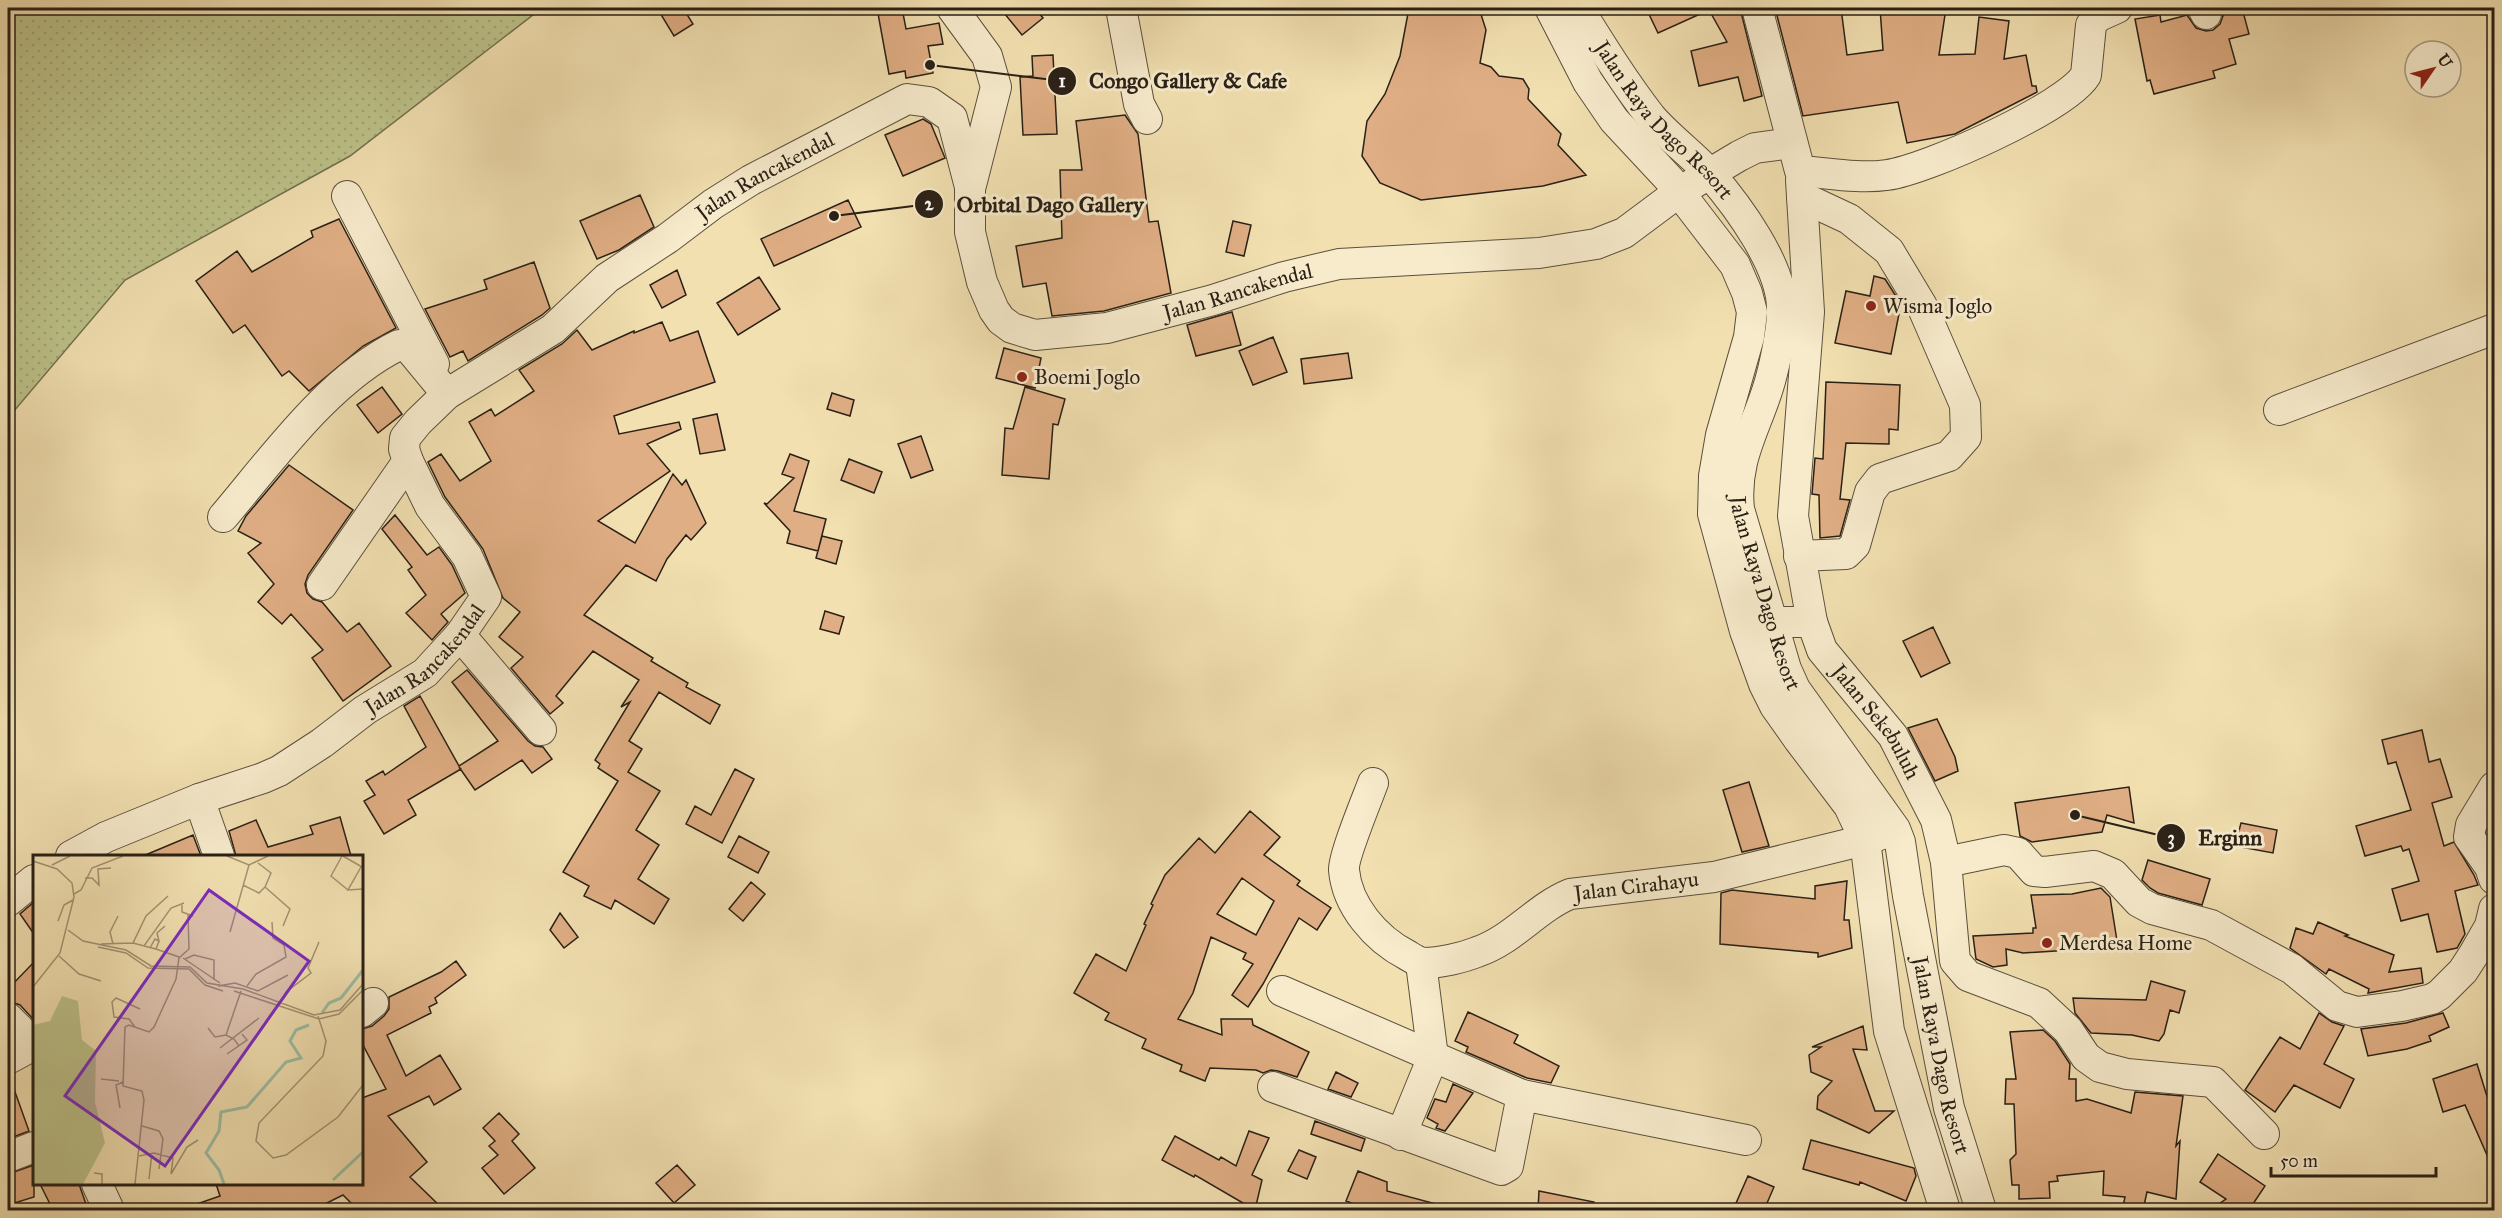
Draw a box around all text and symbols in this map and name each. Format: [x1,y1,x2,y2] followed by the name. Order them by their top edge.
[1588,34,1739,205] street label: Jalan Raya Dago Resort
[2403,39,2463,99] north arrow
[2433,50,2456,72] text: U
[1047,61,1299,101] callout: Congo Gallery & Cafe
[1089,67,1287,94] text: Congo Gallery & Cafe
[1058,70,1066,92] text: 1
[689,126,839,227] street label: Jalan Rancakendal
[914,184,1155,224] callout: Orbital Dago Gallery
[956,191,1145,218] text: Orbital Dago Gallery
[925,193,935,215] text: 2
[1158,258,1316,326] street label: Jalan Rancakendal
[1883,293,1993,319] place label: Wisma Joglo
[1864,299,1878,313] marker: Wisma Joglo
[1034,364,1140,390] place label: Boemi Joglo
[1015,370,1029,384] marker: Boemi Joglo
[1725,493,1807,695] street label: Jalan Raya Dago Resort
[358,599,490,721] street label: Jalan Rancakendal
[1825,657,1926,784] street label: Jalan Sekebuluh
[2156,818,2274,858] callout: Erginn
[2198,824,2262,851] text: Erginn
[2167,827,2175,850] text: 3
[33,855,363,1185] inset map
[1570,866,1700,907] street label: Jalan Cirahayu
[2059,930,2192,956] place label: Merdesa Home
[2040,936,2054,950] marker: Merdesa Home
[1907,952,1976,1158] street label: Jalan Raya Dago Resort
[2271,1140,2436,1178] scale bar
[2280,1150,2318,1172] text: 50 m

